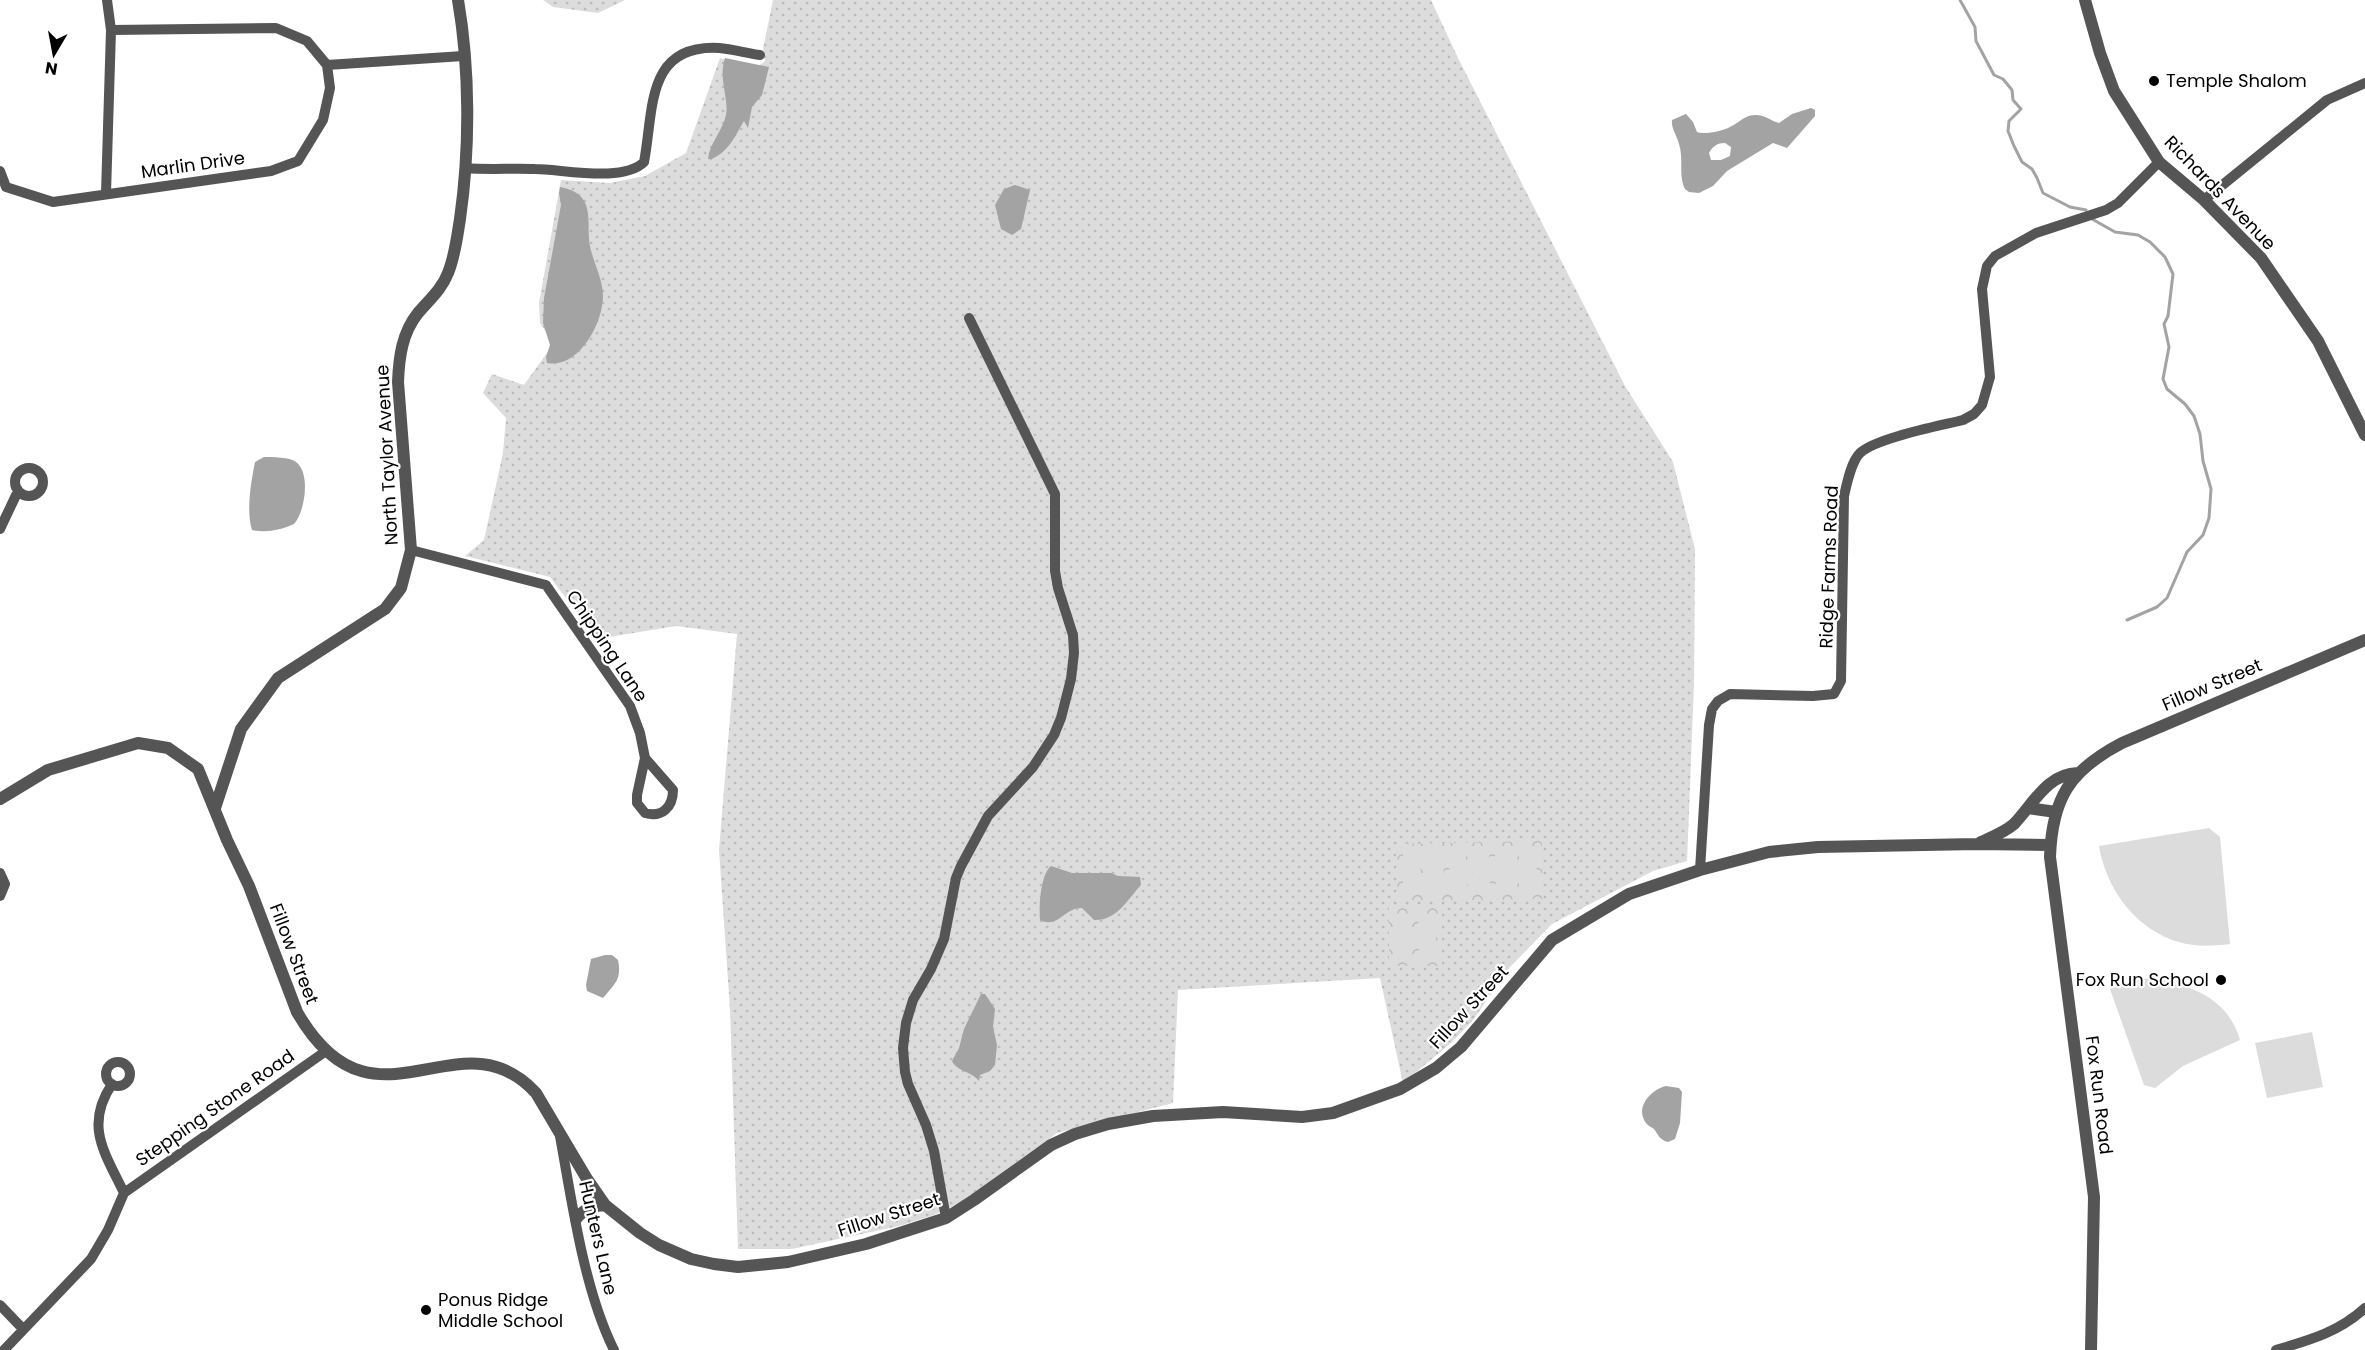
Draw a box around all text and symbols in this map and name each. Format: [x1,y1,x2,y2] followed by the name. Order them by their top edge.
[24,24,84,84] north arrow
[44,56,59,81] text: N
[2166,68,2307,93] place label: Temple Shalom
[2147,74,2161,88] marker: Temple Shalom
[2159,130,2282,256] street label: Richards Avenue
[139,145,247,184] street label: Marlin Drive
[369,364,404,546] street label: North Taylor Avenue
[1813,485,1844,649] street label: Ridge Farms Road
[561,585,654,706] street label: Chipping Lane
[2158,652,2266,717] street label: Fillow Street
[264,900,325,1008] street label: Fillow Street
[1423,959,1514,1054] street label: Fillow Street
[2076,967,2209,992] place label: Fox Run School
[2214,973,2228,987] marker: Fox Run School
[2080,1034,2119,1156] street label: Fox Run Road
[130,1043,299,1172] street label: Stepping Stone Road
[573,1178,624,1298] street label: Hunters Lane
[835,1186,943,1243] street label: Fillow Street
[438,1287,563,1333] place label: Ponus Ridge Middle School
[419,1303,433,1317] marker: Ponus Ridge Middle School

